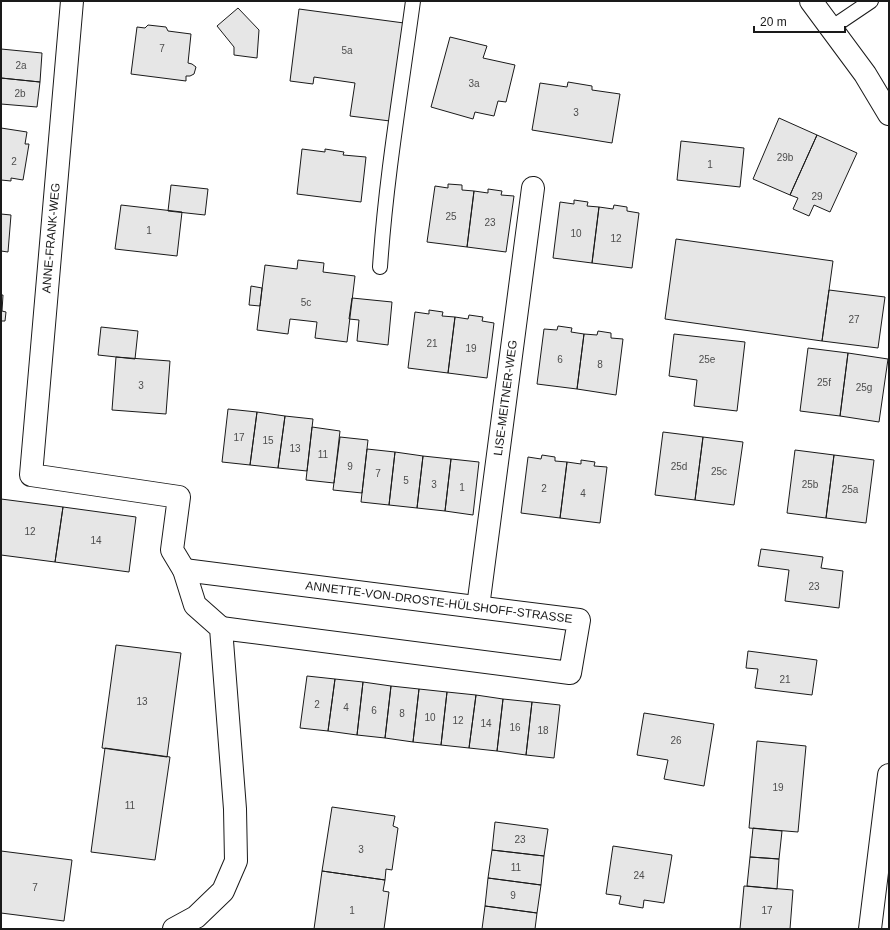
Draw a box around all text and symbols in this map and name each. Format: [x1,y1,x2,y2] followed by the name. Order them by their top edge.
[754,8,845,34] scale bar
[760,15,787,29] text: 20 m
[159,43,165,54] house number: 7
[341,45,353,56] house number: 5a
[15,60,27,71] house number: 2a
[468,78,480,89] house number: 3a
[14,88,26,99] house number: 2b
[573,107,579,118] house number: 3
[777,152,794,163] house number: 29b
[11,156,17,167] house number: 2
[707,159,713,170] house number: 1
[39,182,63,294] street label: ANNE-FRANK-WEG
[811,191,823,202] house number: 29
[445,211,457,222] house number: 25
[484,217,496,228] house number: 23
[146,225,152,236] house number: 1
[570,228,582,239] house number: 10
[610,233,622,244] house number: 12
[301,297,311,308] house number: 5c
[848,314,860,325] house number: 27
[426,338,438,349] house number: 21
[491,339,520,457] street label: LISE-MEITNER-WEG
[465,343,477,354] house number: 19
[557,354,563,365] house number: 6
[699,354,716,365] house number: 25e
[597,359,603,370] house number: 8
[817,377,831,388] house number: 25f
[138,380,144,391] house number: 3
[856,382,872,393] house number: 25g
[233,432,245,443] house number: 17
[262,435,274,446] house number: 15
[289,443,301,454] house number: 13
[318,449,329,460] house number: 11
[347,461,353,472] house number: 9
[671,461,687,472] house number: 25d
[711,466,727,477] house number: 25c
[375,468,381,479] house number: 7
[403,475,409,486] house number: 5
[431,479,437,490] house number: 3
[802,479,819,490] house number: 25b
[459,482,465,493] house number: 1
[541,483,547,494] house number: 2
[842,484,859,495] house number: 25a
[580,488,586,499] house number: 4
[24,526,36,537] house number: 12
[90,535,102,546] house number: 14
[305,578,573,626] street label: ANNETTE-VON-DROSTE-HÜLSHOFF-STRASSE
[808,581,820,592] house number: 23
[779,674,791,685] house number: 21
[136,696,148,707] house number: 13
[314,699,320,710] house number: 2
[343,702,349,713] house number: 4
[371,705,377,716] house number: 6
[399,708,405,719] house number: 8
[424,712,436,723] house number: 10
[452,715,464,726] house number: 12
[480,718,492,729] house number: 14
[509,722,521,733] house number: 16
[537,725,549,736] house number: 18
[670,735,682,746] house number: 26
[772,782,784,793] house number: 19
[125,800,136,811] house number: 11
[514,834,526,845] house number: 23
[358,844,364,855] house number: 3
[511,862,522,873] house number: 11
[633,870,645,881] house number: 24
[32,882,38,893] house number: 7
[510,890,516,901] house number: 9
[349,905,355,916] house number: 1
[761,905,773,916] house number: 17

